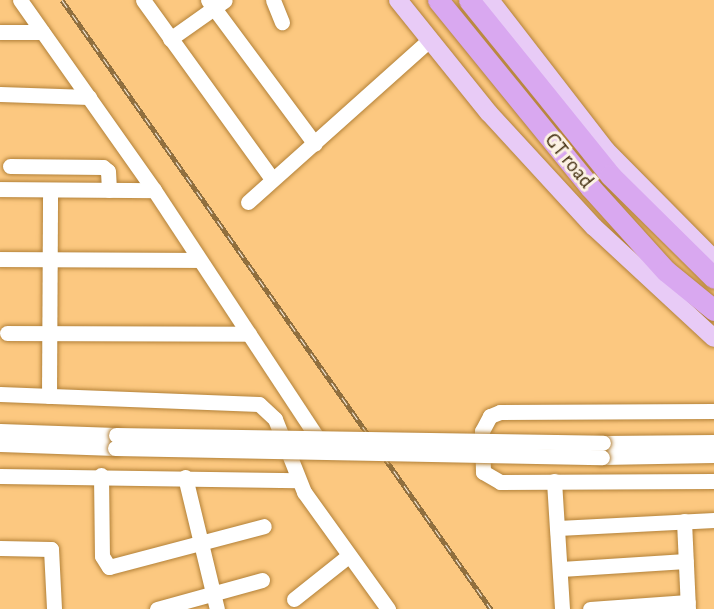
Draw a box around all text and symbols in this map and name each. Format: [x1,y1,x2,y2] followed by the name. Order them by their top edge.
[539,128,599,194] street label: GT road

